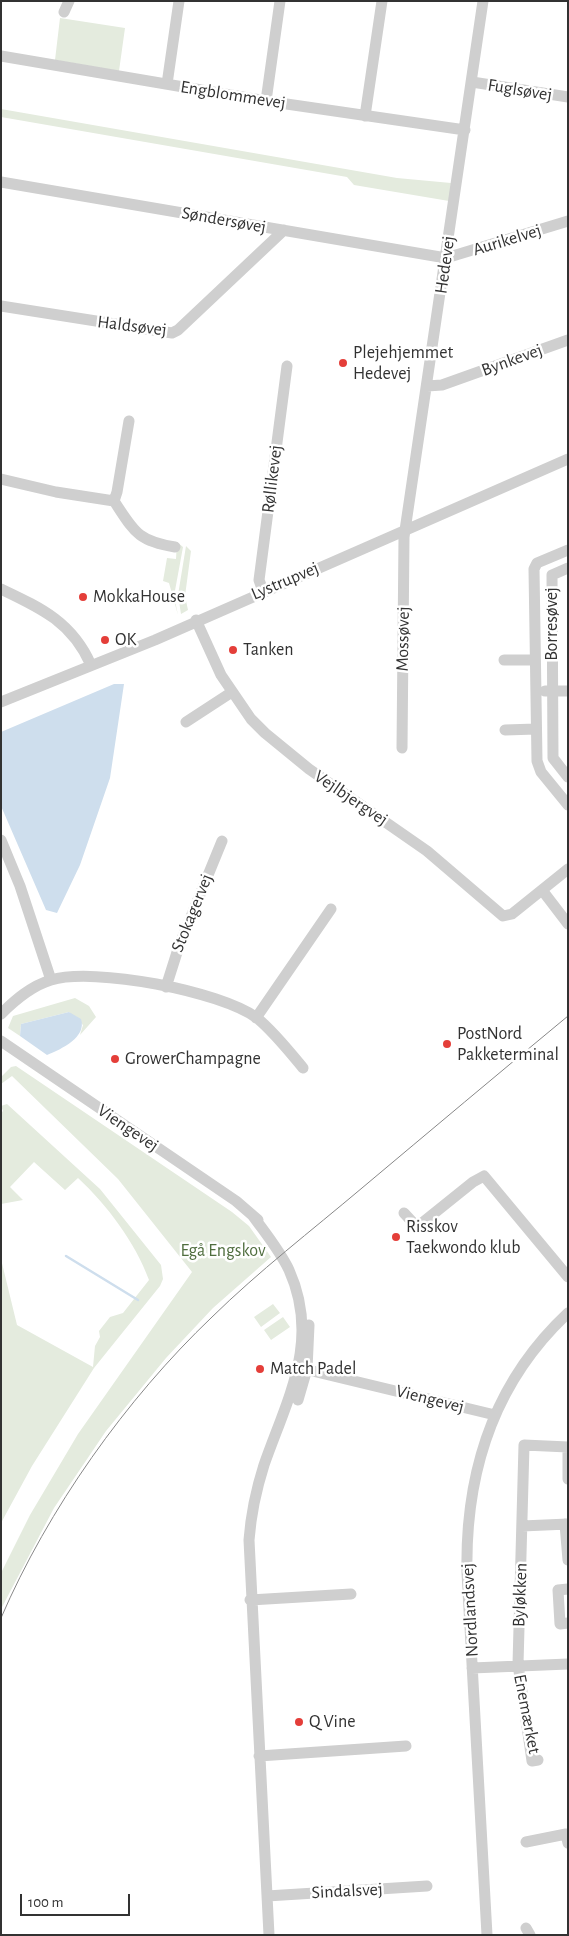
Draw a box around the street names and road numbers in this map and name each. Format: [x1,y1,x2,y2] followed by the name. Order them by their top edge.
[486,74,554,106] street label: Fuglsøvej
[179,76,287,114] street label: Engblommevej
[180,202,268,238] street label: Søndersøvej
[470,219,544,261] street label: Aurikelvej
[430,235,460,295] street label: Hedevej
[96,311,168,341] street label: Haldsøvej
[479,339,545,381] street label: Bynkevej
[257,444,287,514] street label: Røllikevej
[248,557,322,605] street label: Lystrupvej
[541,587,563,661] street label: Borresøvej
[392,606,414,672] street label: Mossøvej
[310,766,392,830] street label: Vejlbjergvej
[167,871,217,955] street label: Stokagervej
[93,1100,163,1156] street label: Viengevej
[394,1380,466,1418] street label: Viengevej
[508,1562,532,1628] street label: Byløkken
[457,1563,483,1657] street label: Nordlandsvej
[509,1672,545,1756] street label: Enemærket
[311,1878,383,1904] street label: Sindalsvej

